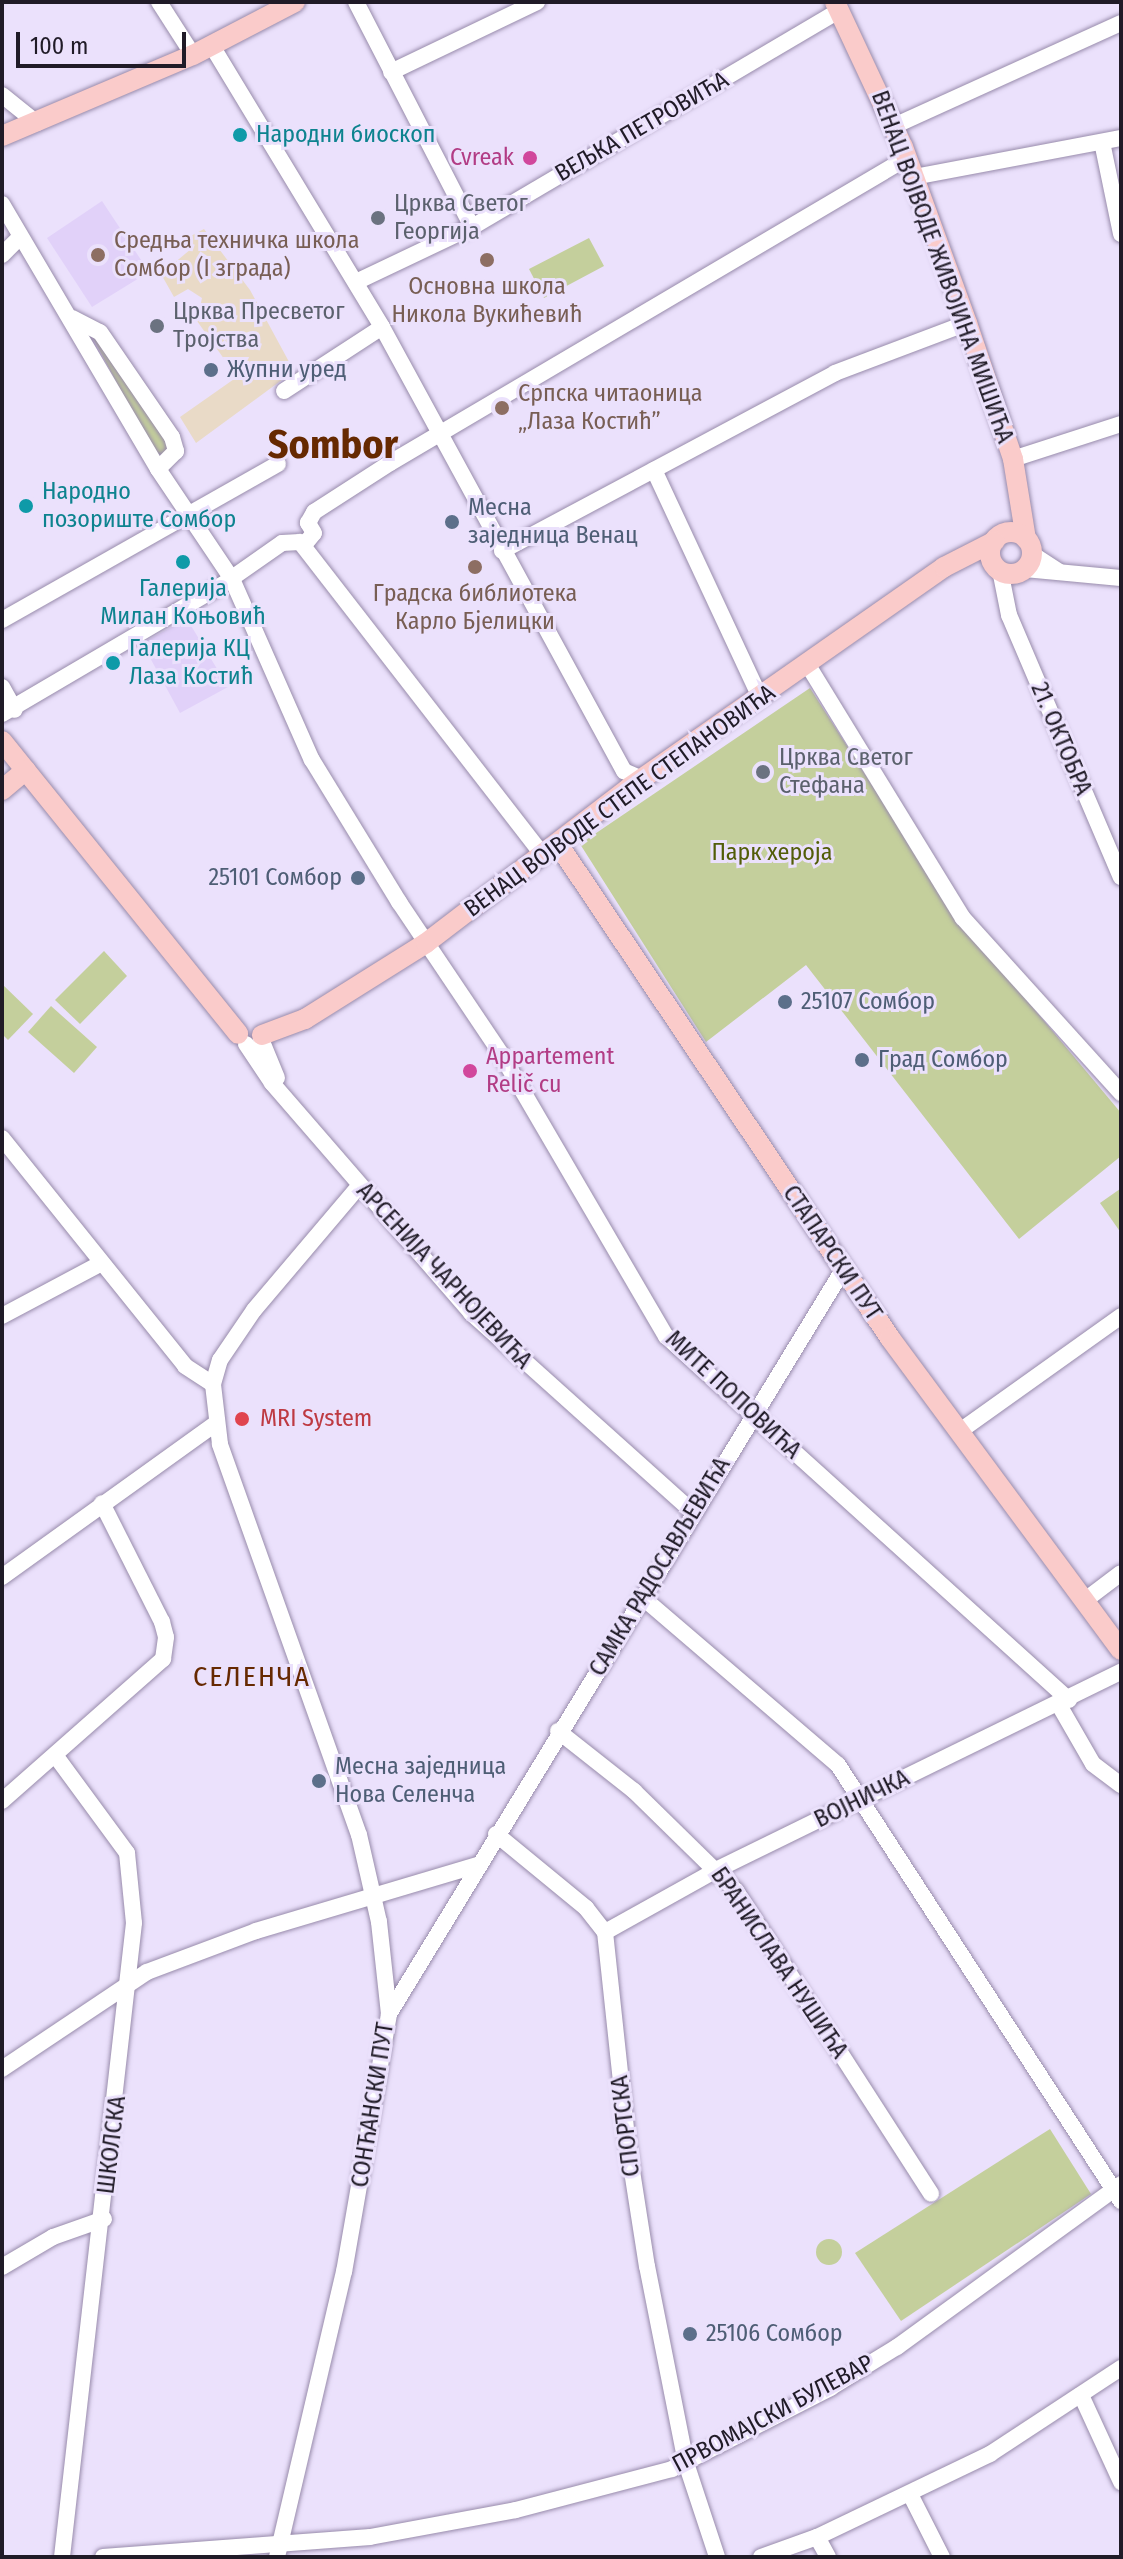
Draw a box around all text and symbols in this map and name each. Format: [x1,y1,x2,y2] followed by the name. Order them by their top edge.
[20,16,190,66] scale bar
[30,32,88,60] text: 100 m
[550,66,734,188] street label: ВЕЉКА ПЕТРОВИЋА
[865,87,1019,447] street label: ВЕНАЦ ВОЈВОДЕ ЖИВОЈИНА МИШИЋА
[256,121,435,149] place label: Народни биоскоп
[231,126,249,144] marker: Народни биоскоп
[450,144,514,172] place label: Cvreak
[521,149,539,167] marker: Cvreak
[394,190,528,246] place label: Црква Светог Георгија
[369,209,387,227] marker: Црква Светог Георгија
[114,227,359,283] place label: Средња техничка школа Сомбор (I зграда)
[89,246,107,264] marker: Средња техничка школа Сомбор (I зграда)
[478,251,496,269] marker: Основна школа Никола Вукићевић
[392,273,582,329] place label: Основна школа Никола Вукићевић
[173,298,344,354] place label: Црква Пресветог Тројства
[148,317,166,335] marker: Црква Пресветог Тројства
[227,356,347,384] place label: Жупни уред
[202,361,220,379] marker: Жупни уред
[518,380,702,436] place label: Српска читаоница „Лаза Костић”
[493,399,511,417] marker: Српска читаоница „Лаза Костић”
[268,421,398,469] district label: Sombor
[42,478,236,534] place label: Народно позориште Сомбор
[468,494,638,550] place label: Месна заједница Венац
[17,497,35,515] marker: Народно позориште Сомбор
[443,513,461,531] marker: Месна заједница Венац
[174,553,192,571] marker: Галерија Милан Коњовић
[466,558,484,576] marker: Градска библиотека Карло Бјелицки
[100,575,266,631] place label: Галерија Милан Коњовић
[373,580,577,636] place label: Градска библиотека Карло Бјелицки
[129,635,253,691] place label: Галерија КЦ Лаза Костић
[104,654,122,672] marker: Галерија КЦ Лаза Костић
[1024,678,1098,800] street label: 21. ОКТОБРА
[459,679,781,923] street label: ВЕНАЦ ВОЈВОДЕ СТЕПЕ СТЕПАНОВИЋА
[779,744,913,800] place label: Црква Светог Стефана
[754,763,772,781] marker: Црква Светог Стефана
[711,839,833,867] park label: Парк хероја
[209,864,342,892] place label: 25101 Сомбор
[349,869,367,887] marker: 25101 Сомбор
[801,988,935,1016] place label: 25107 Сомбор
[776,993,794,1011] marker: 25107 Сомбор
[486,1043,614,1099] place label: Appartement Relič cu
[878,1046,1008,1074] place label: Град Сомбор
[853,1051,871,1069] marker: Град Сомбор
[461,1062,479,1080] marker: Appartement Relič cu
[350,1177,538,1375] street label: АРСЕНИЈА ЧАРНОЈЕВИЋА
[776,1180,888,1326] street label: СТАПАРСКИ ПУТ
[659,1325,807,1465] street label: МИТЕ ПОПОВИЋА
[260,1405,372,1433] place label: MRI System
[231,1408,253,1430] marker: MRI System
[583,1453,737,1681] street label: САМКА РАДОСАВЉЕВИЋА
[193,1660,311,1694] district label: СЕЛЕНЧА
[335,1753,506,1809] place label: Месна заједница Нова Селенча
[810,1764,914,1834] street label: ВОЈНИЧКА
[310,1772,328,1790] marker: Месна заједница Нова Селенча
[704,1862,854,2064] street label: БРАНИСЛАВА НУШИЋА
[346,2020,400,2190] street label: СОНЋАНСКИ ПУТ
[606,2074,646,2178] street label: СПОРТСКА
[92,2094,132,2196] street label: ШКОЛСКА
[706,2320,843,2348] place label: 25106 Сомбор
[681,2325,699,2343] marker: 25106 Сомбор
[668,2349,878,2479] street label: ПРВОМАЈСКИ БУЛЕВАР

